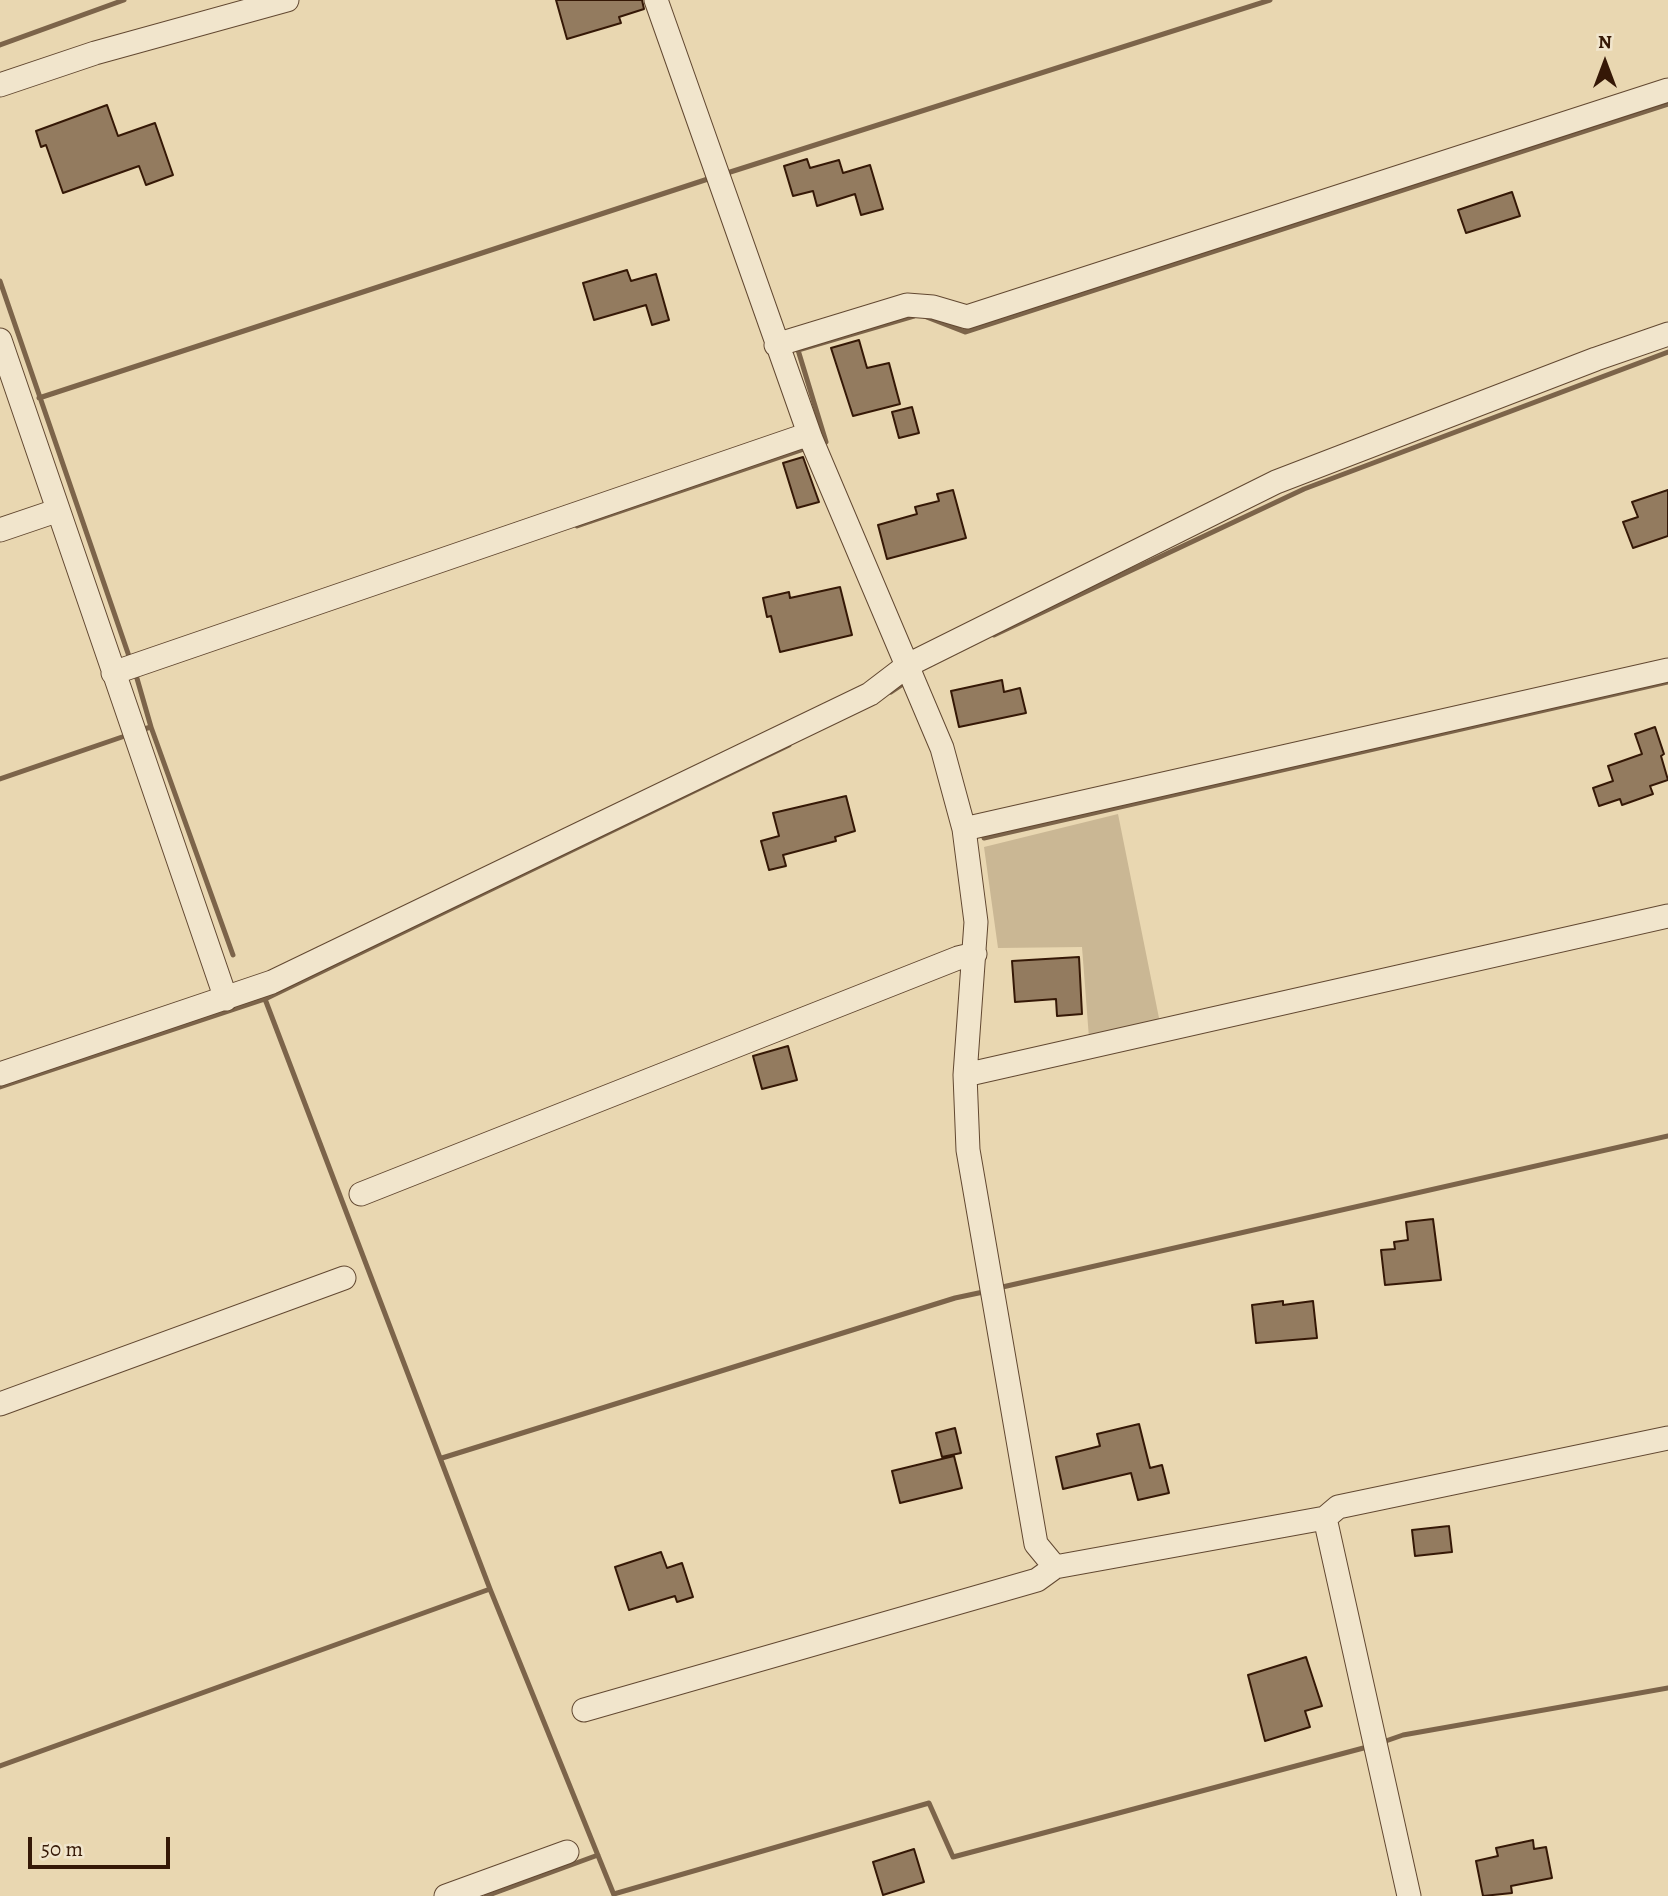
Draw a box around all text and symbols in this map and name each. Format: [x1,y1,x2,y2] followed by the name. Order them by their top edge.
[1570,28,1640,98] north arrow
[1598,29,1612,55] text: N
[32,1822,173,1866] scale bar
[41,1835,83,1863] text: 50 m

